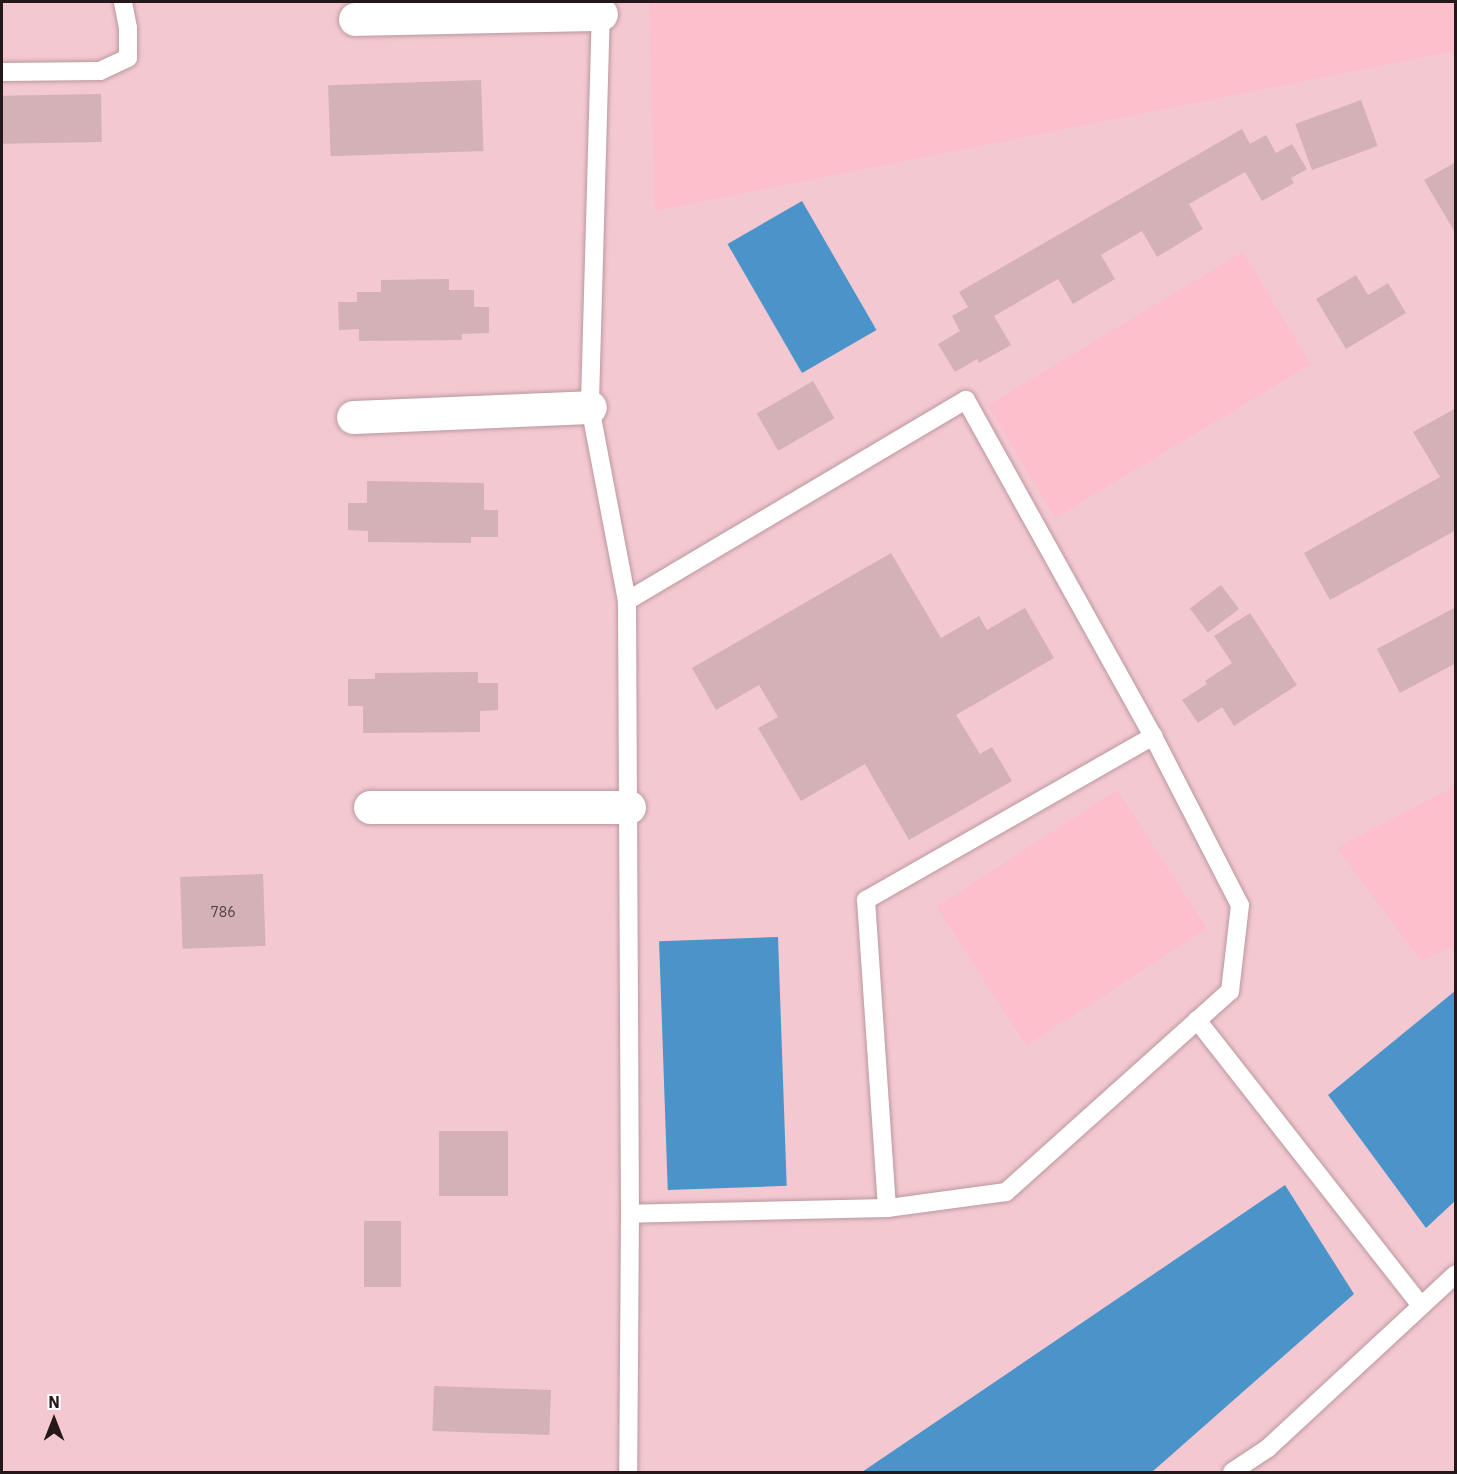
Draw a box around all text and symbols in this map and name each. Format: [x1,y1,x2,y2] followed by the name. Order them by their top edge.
[210,904,236,920] house number: 786
[24,1390,84,1450] north arrow
[48,1392,60,1412] text: N

